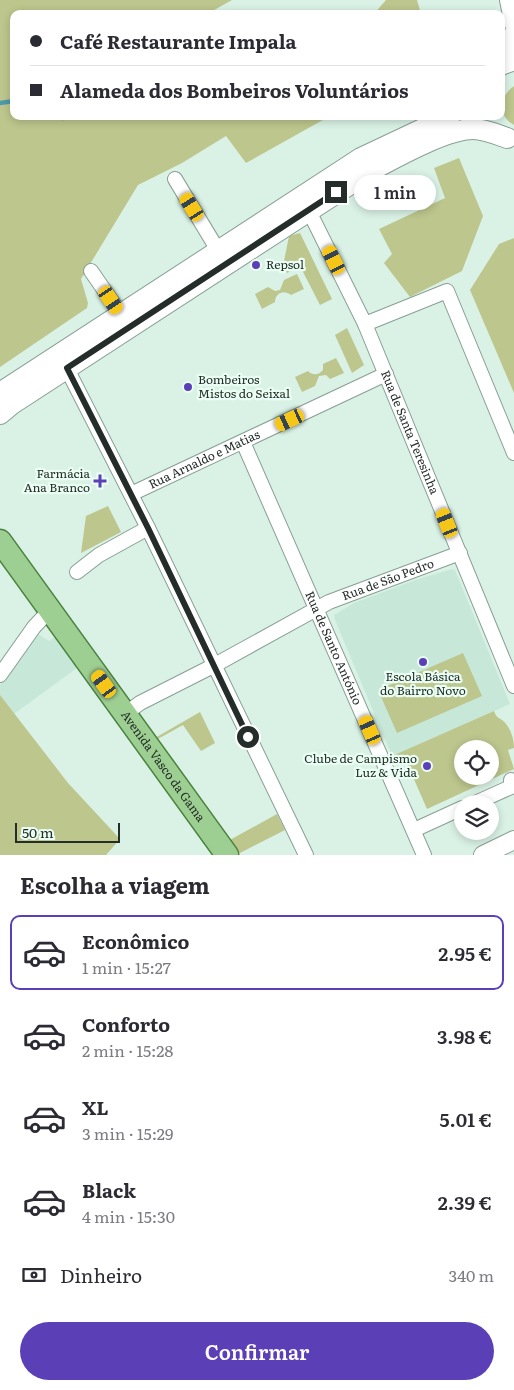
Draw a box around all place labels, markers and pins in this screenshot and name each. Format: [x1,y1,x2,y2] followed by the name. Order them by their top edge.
[266,255,304,273] place label: Repsol
[250,259,262,271] marker: Repsol
[198,370,290,402] place label: Bombeiros Mistos do Seixal
[182,381,194,393] marker: Bombeiros Mistos do Seixal
[24,464,91,496] place label: Farmácia Ana Branco
[94,475,106,487] marker: Farmácia Ana Branco
[417,656,429,668] marker: Escola Básica do Bairro Novo
[380,667,466,699] place label: Escola Básica do Bairro Novo
[304,749,418,781] place label: Clube de Campismo Luz & Vida
[421,760,433,772] marker: Clube de Campismo Luz & Vida

